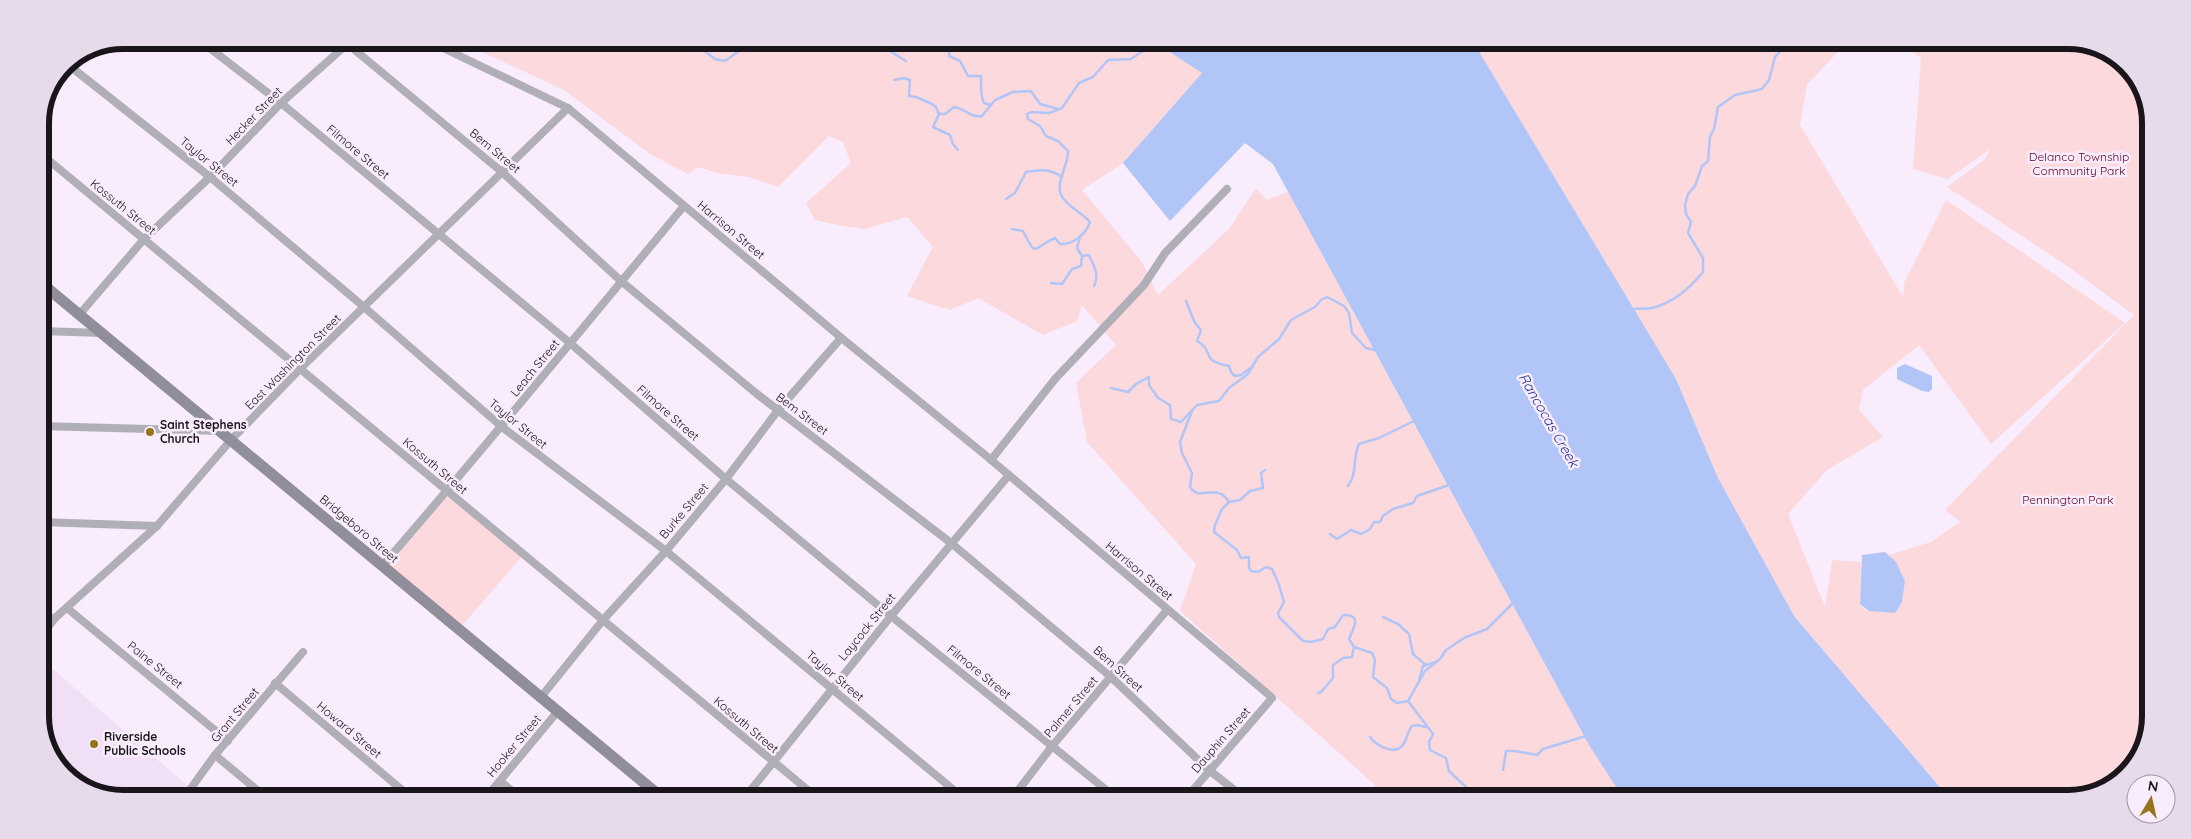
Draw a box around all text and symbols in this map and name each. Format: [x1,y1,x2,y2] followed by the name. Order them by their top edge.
[222,83,285,148] street label: Hecker Street
[324,121,393,182] street label: Filmore Street
[467,125,524,176] street label: Bem Street
[177,134,242,190] street label: Taylor Street
[2029,149,2129,178] park label: Delanco Township Community Park
[87,176,159,238] street label: Kossuth Street
[694,197,768,262] street label: Harrison Street
[242,311,344,413] street label: East Washington Street
[507,336,562,399] street label: Leach Street
[1515,370,1584,471] water label: Rancocas Creek
[634,382,703,444] street label: Filmore Street
[773,389,831,438] street label: Bem Street
[486,396,551,452] street label: Taylor Street
[160,417,247,446] place label: Saint Stephens Church
[144,426,156,438] marker: Saint Stephens Church
[400,434,471,497] street label: Kossuth Street
[656,480,711,542] street label: Burke Street
[317,491,402,566] street label: Bridgeboro Street
[2022,492,2114,507] park label: Pennington Park
[1102,538,1176,603] street label: Harrison Street
[835,590,898,663] street label: Laycock Street
[125,638,186,691] street label: Paine Street
[944,641,1014,702] street label: Filmore Street
[1090,642,1146,695] street label: Bem Street
[803,647,867,704] street label: Taylor Street
[1041,673,1101,740] street label: Palmer Street
[207,684,262,745] street label: Grant Street
[711,693,782,756] street label: Kossuth Street
[314,698,385,761] street label: Howard Street
[1188,704,1253,776] street label: Dauphin Street
[483,711,544,780] street label: Hooker Street
[104,729,186,758] place label: Riverside Public Schools
[88,738,100,750] marker: Riverside Public Schools
[2126,774,2176,824] north arrow
[2147,776,2160,796] text: N

